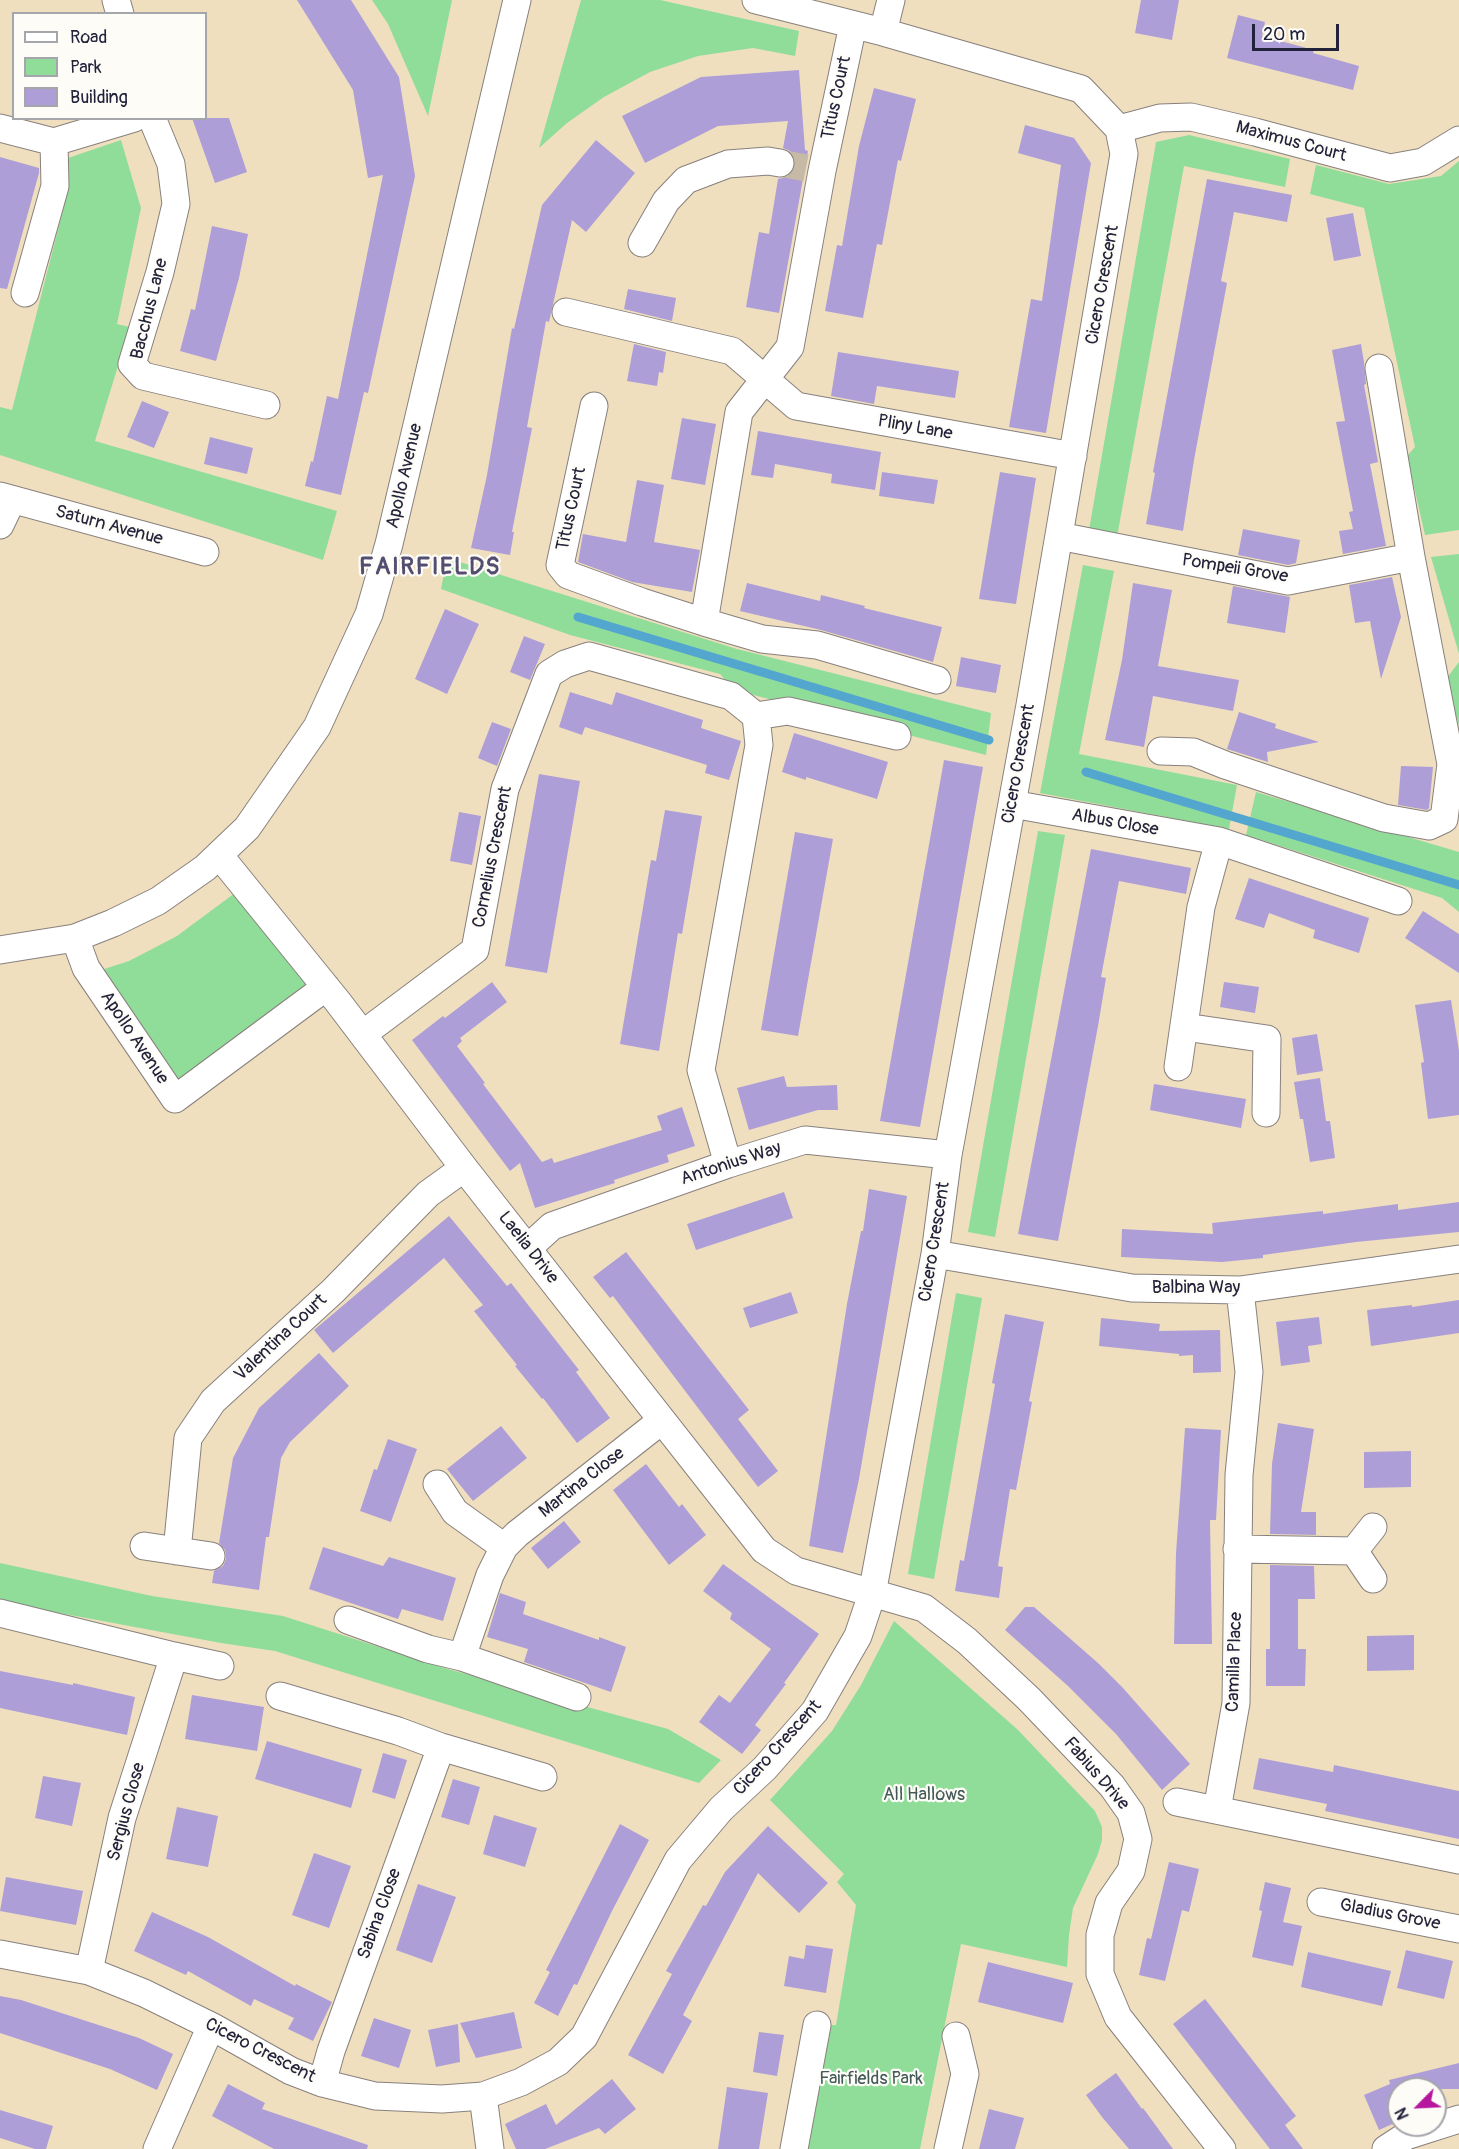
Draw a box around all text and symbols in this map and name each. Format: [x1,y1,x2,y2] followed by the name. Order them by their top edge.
[12,12,207,120] legend
[1255,12,1342,50] scale bar
[1263,23,1305,46] text: 20 m
[70,26,107,49] text: Road
[818,54,856,142] street label: Titus Court
[70,56,102,79] text: Park
[70,86,128,109] text: Building
[1233,117,1349,167] street label: Maximus Court
[1082,224,1124,346] street label: Cicero Crescent
[127,256,173,362] street label: Bacchus Lane
[876,411,954,445] street label: Pliny Lane
[382,421,428,531] street label: Apollo Avenue
[553,465,591,553] street label: Titus Court
[53,501,165,551] street label: Saturn Avenue
[1180,550,1290,588] street label: Pompeii Grove
[359,554,501,582] district label: FAIRFIELDS
[998,703,1040,825] street label: Cicero Crescent
[469,784,517,930] street label: Cornelius Crescent
[1070,805,1160,841] street label: Albus Close
[95,987,173,1089] street label: Apollo Avenue
[678,1138,784,1190] street label: Antonius Way
[915,1181,955,1303] street label: Cicero Crescent
[493,1208,563,1288] street label: Laelia Drive
[1152,1277,1240,1299] street label: Balbina Way
[230,1290,332,1386] street label: Valentina Court
[535,1443,629,1523] street label: Martina Close
[1222,1612,1248,1712] street label: Camilla Place
[729,1696,827,1800] street label: Cicero Crescent
[1058,1733,1134,1815] street label: Fabius Drive
[103,1760,151,1864] street label: Sergius Close
[883,1784,965,1806] park label: All Hallows
[354,1866,406,1962] street label: Sabina Close
[1338,1895,1442,1935] street label: Gladius Grove
[201,2014,319,2088] street label: Cicero Crescent
[819,2068,923,2090] park label: Fairfields Park
[1387,2077,1447,2137] north arrow
[1391,2105,1414,2123] text: N

